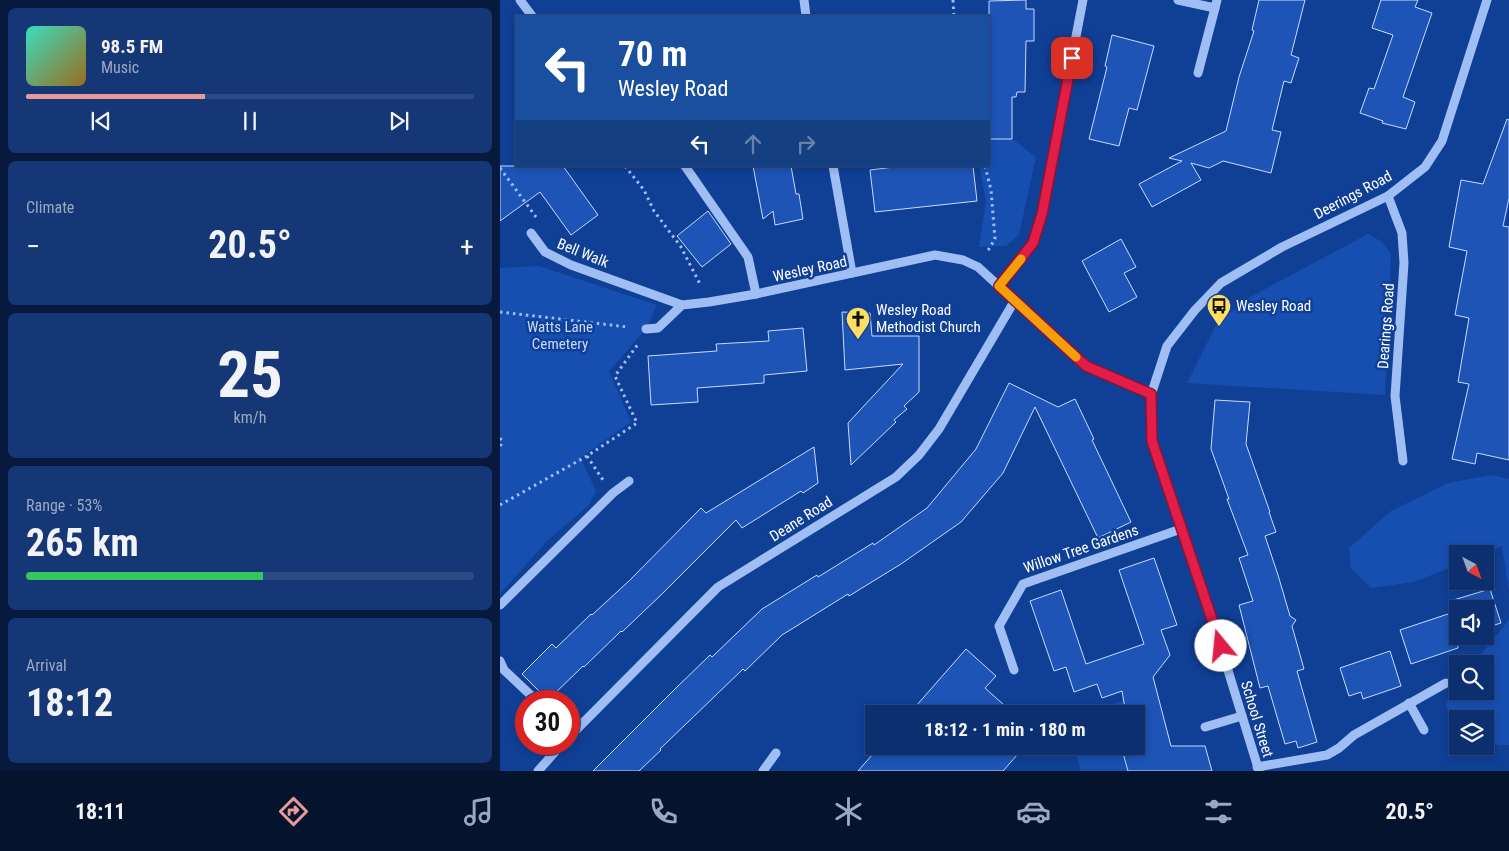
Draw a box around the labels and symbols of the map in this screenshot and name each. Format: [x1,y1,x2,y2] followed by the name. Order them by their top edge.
[1051,37,1093,79] pin
[1311,167,1395,223] street label: Deerings Road
[555,235,612,272] street label: Bell Walk
[771,252,849,286] street label: Wesley Road
[1374,283,1398,369] street label: Dearings Road
[1206,293,1232,327] bus stop icon: Wesley Road
[1236,297,1311,315] place label: Wesley Road
[876,301,981,336] place label: Wesley Road Methodist Church
[845,306,871,340] church icon: Wesley Road Methodist Church
[527,318,593,353] park label: Watts Lane Cemetery
[766,493,836,545] street label: Deane Road
[1021,521,1141,577] street label: Willow Tree Gardens
[1449,545,1494,590] north arrow
[1194,619,1246,671] position arrow
[1237,679,1277,759] street label: School Street
[515,690,580,755] speed limit sign: 30

